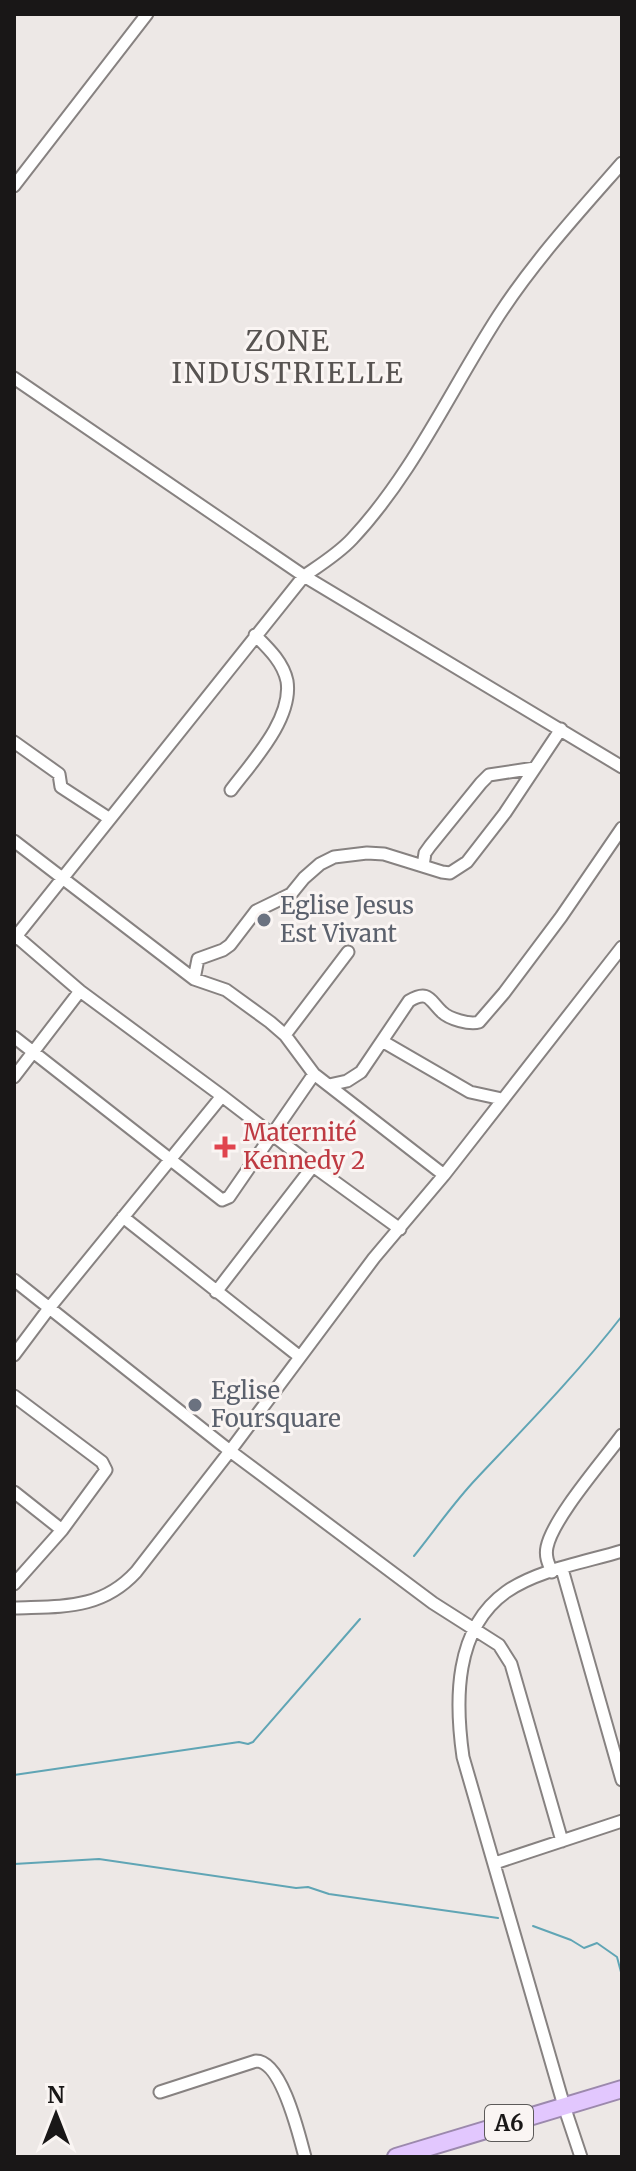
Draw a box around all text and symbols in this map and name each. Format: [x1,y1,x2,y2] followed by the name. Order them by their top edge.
[171,323,405,391] district label: ZONE INDUSTRIELLE
[280,890,414,949] place label: Eglise Jesus Est Vivant
[255,911,273,929] marker: Eglise Jesus Est Vivant
[243,1117,365,1176] place label: Maternité Kennedy 2
[214,1136,236,1158] marker: Maternité Kennedy 2
[211,1375,341,1434] place label: Eglise Foursquare
[186,1396,204,1414] marker: Eglise Foursquare
[16,2075,96,2155] north arrow
[47,2081,65,2109] text: N
[485,2105,533,2141] road number: A6

